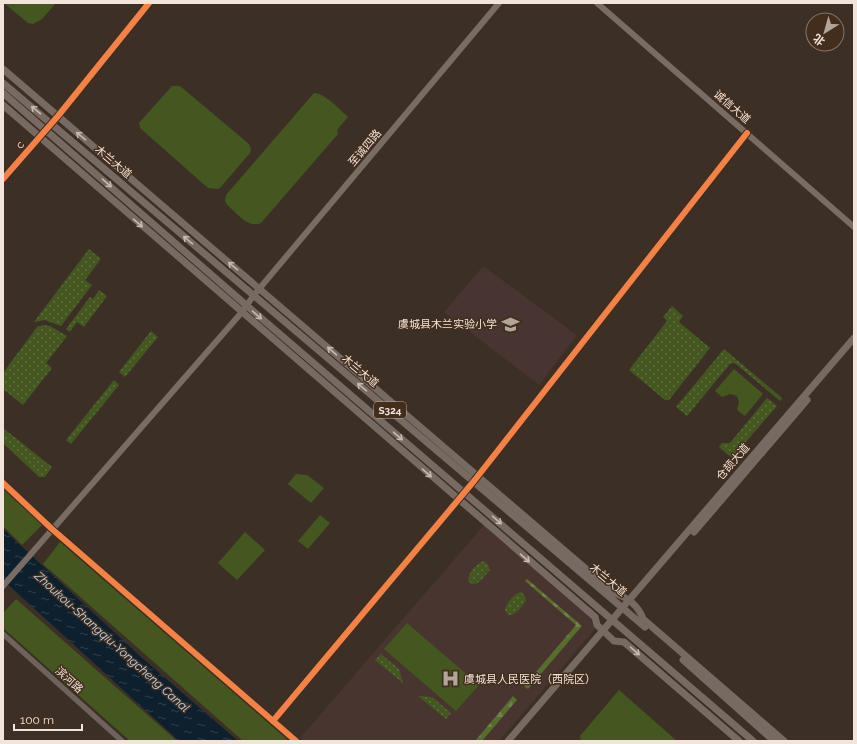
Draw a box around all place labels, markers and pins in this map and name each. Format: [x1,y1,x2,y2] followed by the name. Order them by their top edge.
[500,314,520,334] school or university icon: 虞城县木兰实验小学
[398,318,497,331] place label: 虞城县木兰实验小学
[441,669,461,689] hospital icon: 虞城县人民医院（西院区）
[464,673,596,686] place label: 虞城县人民医院（西院区）

